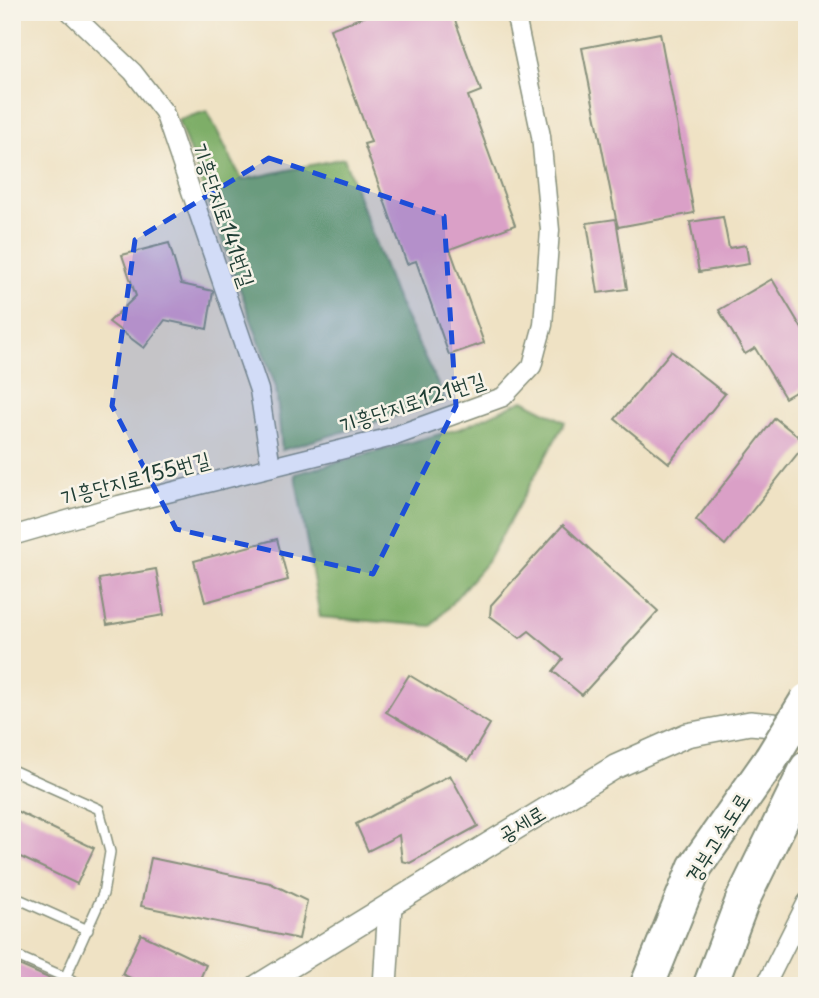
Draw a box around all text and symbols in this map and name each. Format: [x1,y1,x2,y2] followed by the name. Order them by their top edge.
[185,138,265,291] street label: 기흥단지로141번길
[334,362,489,440] street label: 기흥단지로121번길
[56,442,213,512] street label: 기흥단지로155번길
[676,785,757,888] street label: 경부고속도로
[491,796,551,849] street label: 공세로

